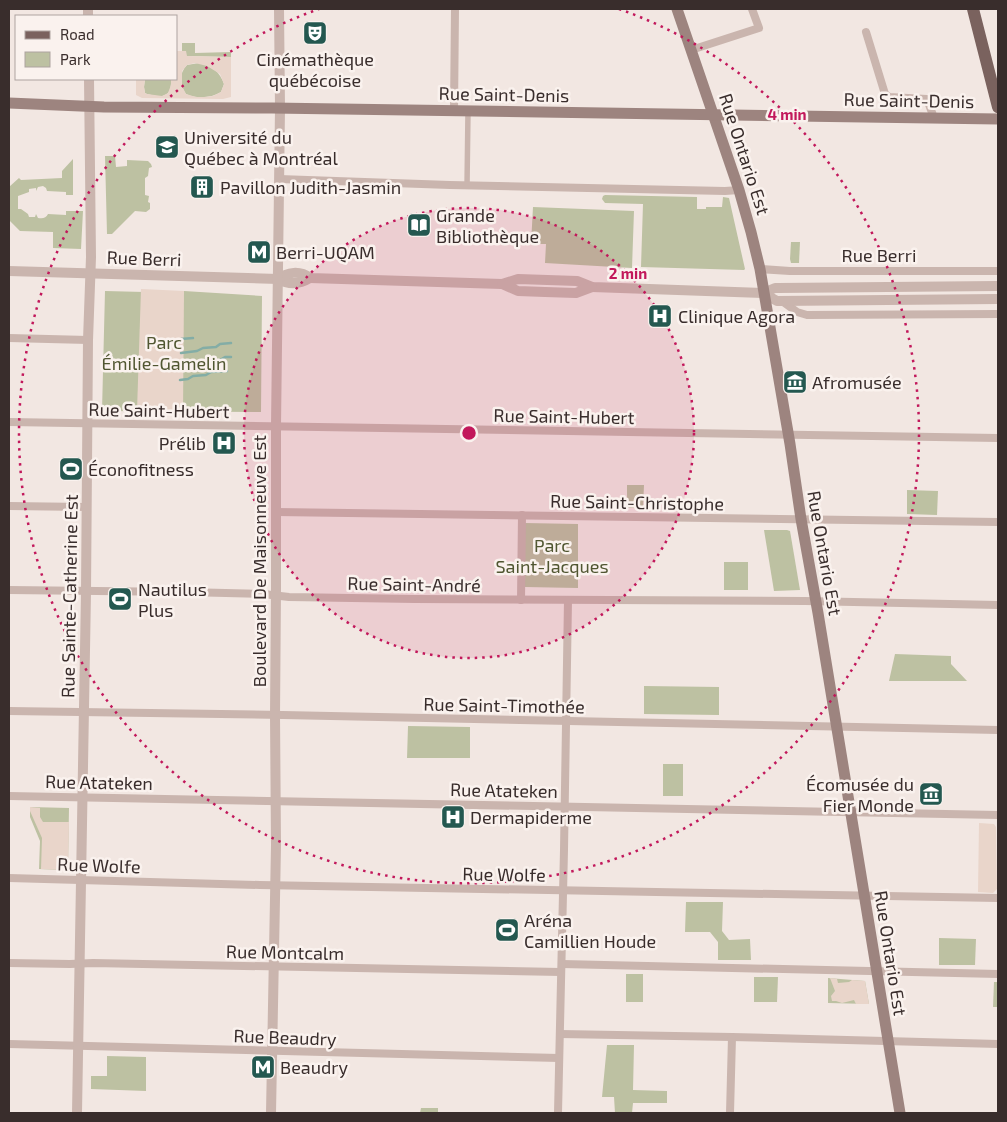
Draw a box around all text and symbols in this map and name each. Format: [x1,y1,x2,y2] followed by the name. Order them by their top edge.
[15,15,178,80] legend
[302,20,328,46] theatre icon: Cinémathèque québécoise
[60,25,95,43] text: Road
[256,48,374,91] place label: Cinémathèque québécoise
[60,50,91,68] text: Park
[439,82,569,106] street label: Rue Saint-Denis
[844,88,974,112] street label: Rue Saint-Denis
[715,91,775,218] street label: Rue Ontario Est
[767,105,807,123] text: 4 min
[184,126,338,169] place label: Université du Québec à Montréal
[154,134,180,160] school or university icon: Université du Québec à Montréal
[189,174,215,200] building icon: Pavillon Judith-Jasmin
[220,176,401,198] place label: Pavillon Judith-Jasmin
[436,204,539,247] place label: Grande Bibliothèque
[406,212,432,238] library icon: Grande Bibliothèque
[246,239,272,265] metro station icon: Berri-UQAM
[276,241,375,263] place label: Berri-UQAM
[842,244,916,266] street label: Rue Berri
[106,246,182,270] street label: Rue Berri
[609,264,647,282] text: 2 min
[647,303,673,329] hospital icon: Clinique Agora
[678,305,795,327] place label: Clinique Agora
[102,331,226,374] park label: Parc Émilie-Gamelin
[782,369,808,395] museum icon: Afromusée
[812,371,902,393] place label: Afromusée
[88,398,230,422] street label: Rue Saint-Hubert
[493,404,635,428] street label: Rue Saint-Hubert
[460,424,478,442] centre of rings
[211,430,237,456] hospital icon: Prélib
[159,432,206,454] place label: Prélib
[248,435,270,687] street label: Boulevard De Maisonneuve Est
[58,456,84,482] sports icon: Éconofitness
[88,458,194,480] place label: Éconofitness
[550,489,724,515] street label: Rue Saint-Christophe
[803,489,847,617] street label: Rue Ontario Est
[56,494,82,698] street label: Rue Sainte-Catherine Est
[495,534,609,577] park label: Parc Saint-Jacques
[347,572,481,596] street label: Rue Saint-André
[138,578,207,621] place label: Nautilus Plus
[107,586,133,612] sports icon: Nautilus Plus
[423,693,585,717] street label: Rue Saint-Timothée
[45,770,153,794] street label: Rue Atateken
[806,773,914,816] place label: Écomusée du Fier Monde
[450,778,558,802] street label: Rue Atateken
[918,781,944,807] museum icon: Écomusée du Fier Monde
[440,804,466,830] hospital icon: Dermapiderme
[470,806,592,828] place label: Dermapiderme
[57,853,141,877] street label: Rue Wolfe
[462,862,546,886] street label: Rue Wolfe
[870,889,912,1017] street label: Rue Ontario Est
[524,909,656,952] place label: Aréna Camillien Houde
[494,917,520,943] sports icon: Aréna Camillien Houde
[226,940,344,964] street label: Rue Montcalm
[233,1024,337,1050] street label: Rue Beaudry
[250,1054,276,1080] metro station icon: Beaudry
[280,1056,348,1078] place label: Beaudry

